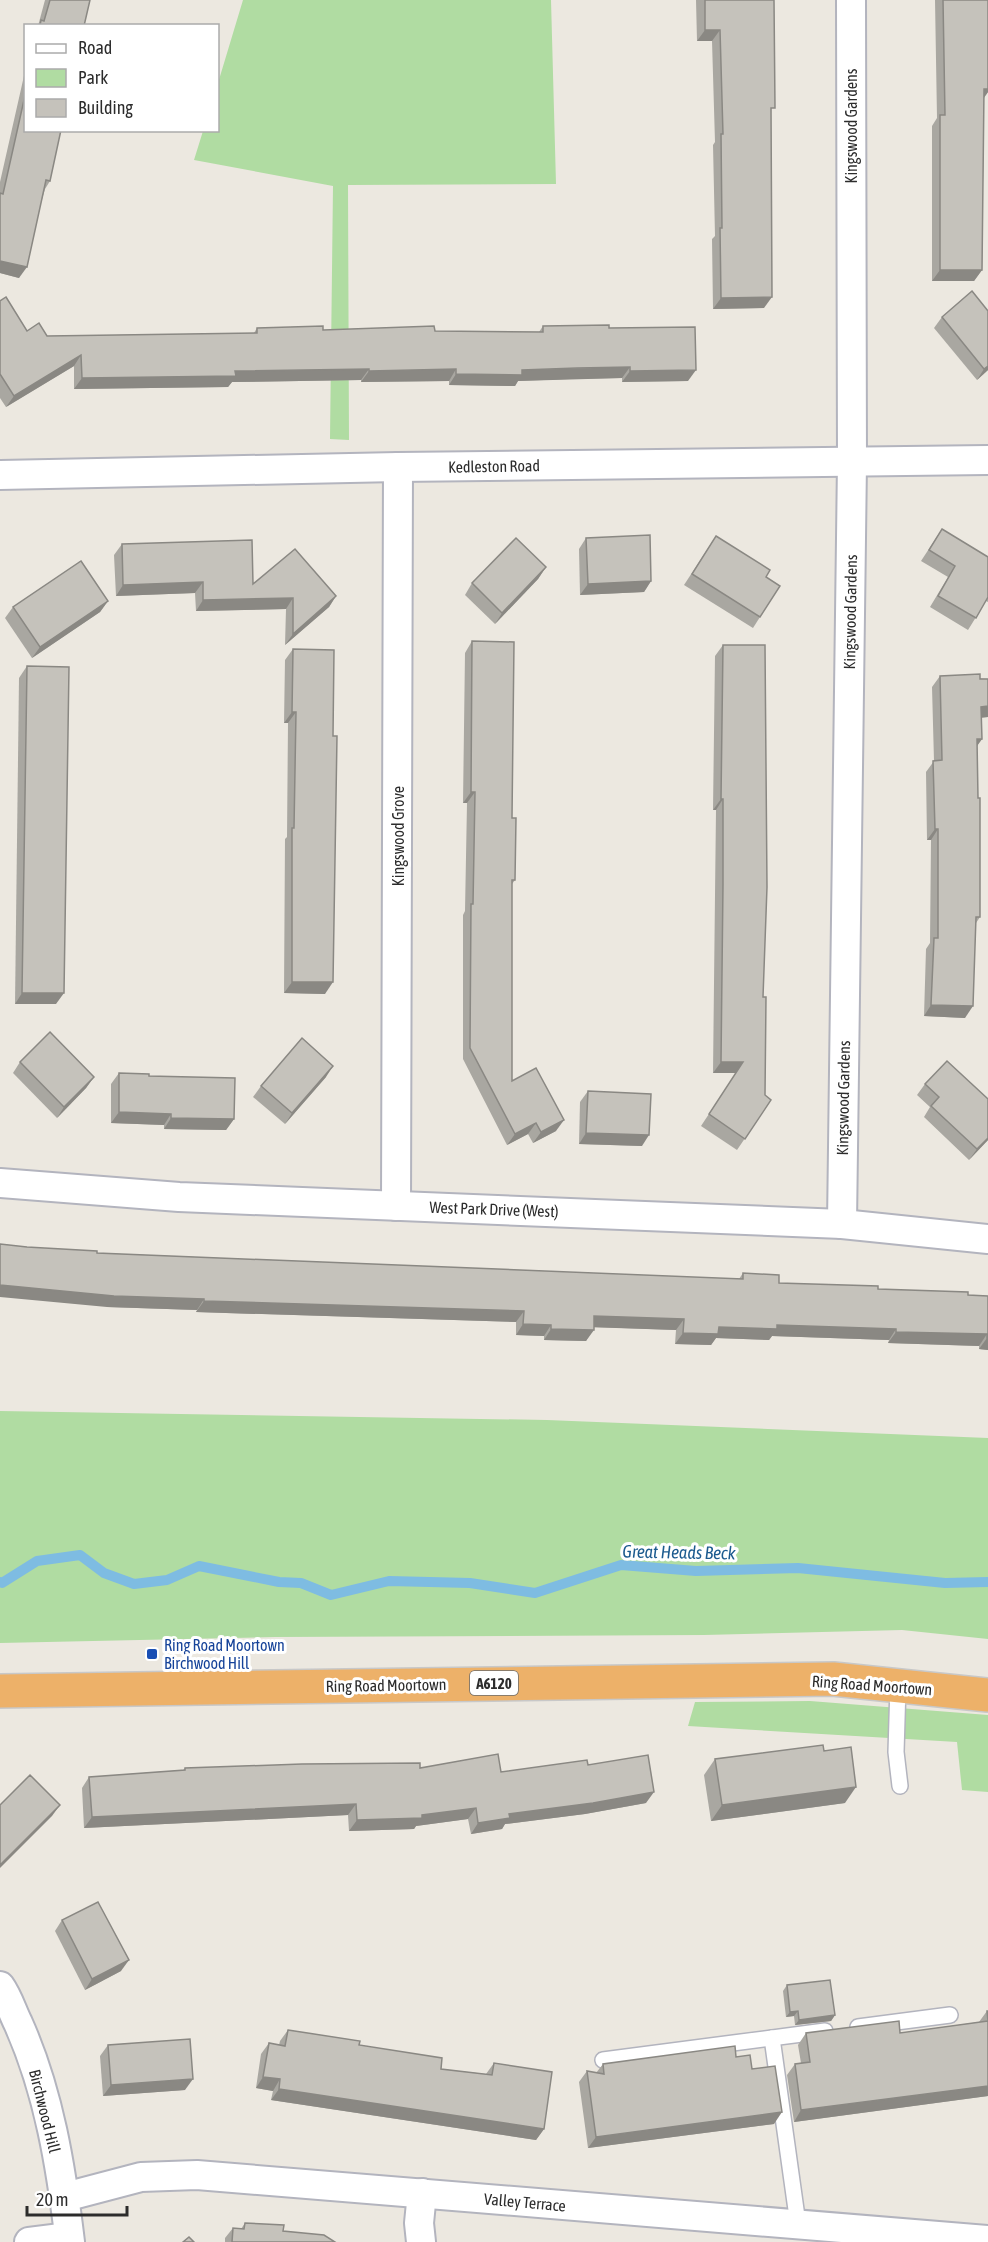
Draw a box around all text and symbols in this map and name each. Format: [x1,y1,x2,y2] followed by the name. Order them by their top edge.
[24,24,219,132] legend
[78,37,112,58] text: Road
[78,67,108,88] text: Park
[842,68,861,183] street label: Kingswood Gardens
[78,97,133,118] text: Building
[448,456,540,476] street label: Kedleston Road
[840,554,861,670] street label: Kingswood Gardens
[389,786,408,886] street label: Kingswood Grove
[833,1040,854,1156] street label: Kingswood Gardens
[429,1198,559,1221] street label: West Park Drive (West)
[622,1541,737,1564] water label: Great Heads Beck
[164,1636,285,1672] place label: Ring Road Moortown Birchwood Hill
[145,1647,159,1661] marker: Ring Road Moortown Birchwood Hill
[470,1671,518,1695] road number: A6120
[811,1672,933,1699] street label: Ring Road Moortown
[326,1675,447,1696] street label: Ring Road Moortown
[26,2067,64,2155] street label: Birchwood Hill
[27,2179,128,2217] scale bar
[36,2189,68,2210] text: 20 m
[483,2189,567,2216] street label: Valley Terrace

